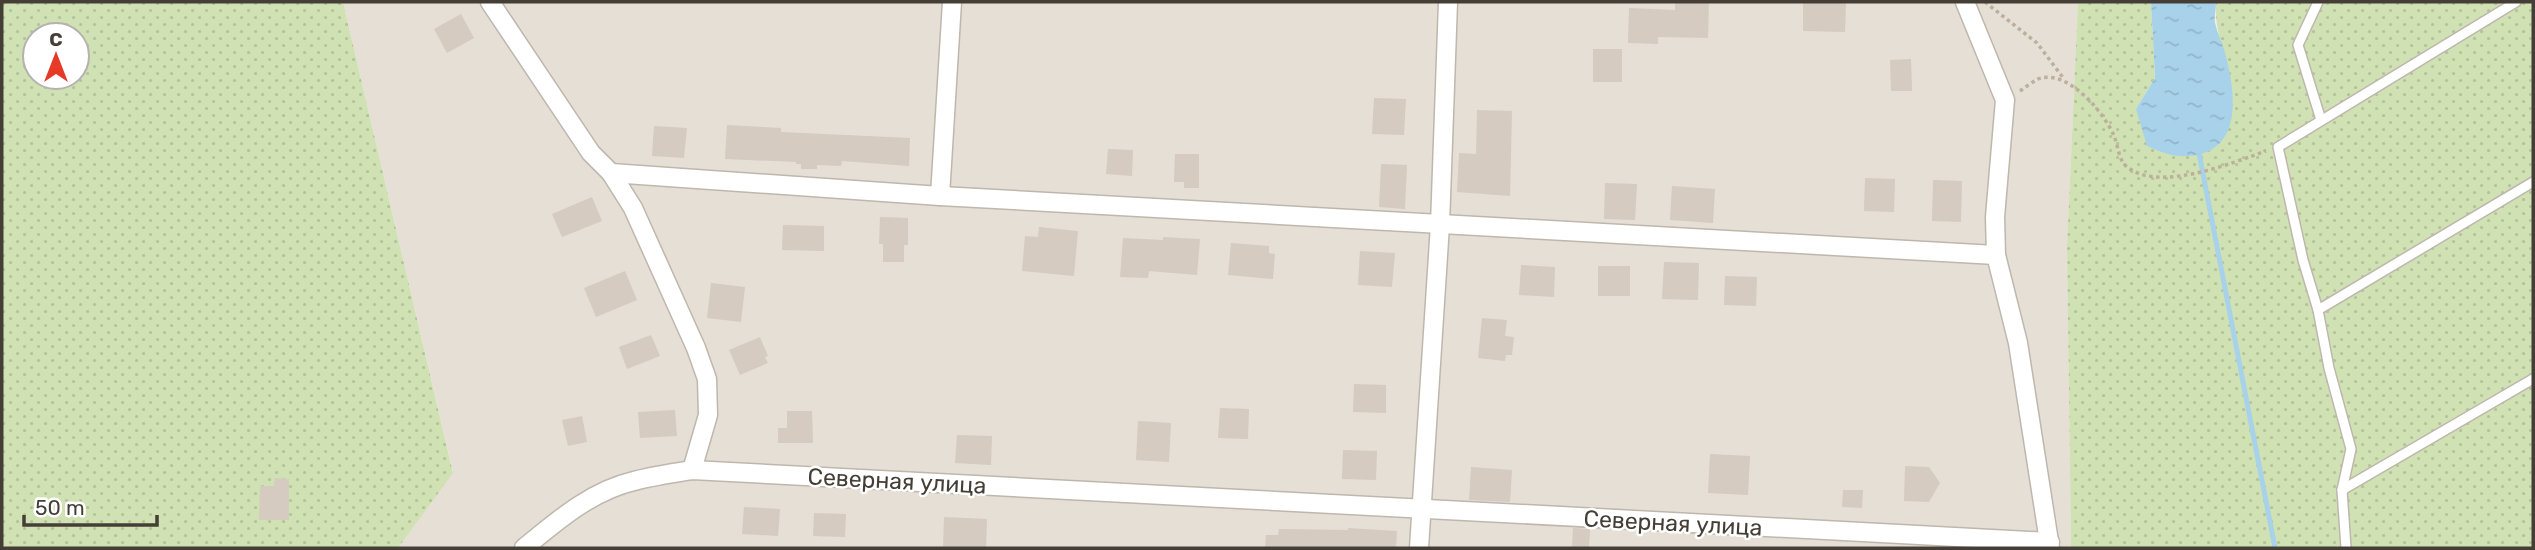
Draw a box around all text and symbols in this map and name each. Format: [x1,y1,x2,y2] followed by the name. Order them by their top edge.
[21,21,91,91] north arrow
[49,28,63,51] text: С
[807,462,987,500] street label: Северная улица
[24,484,158,528] scale bar
[35,495,85,520] text: 50 m
[1583,504,1763,542] street label: Северная улица

